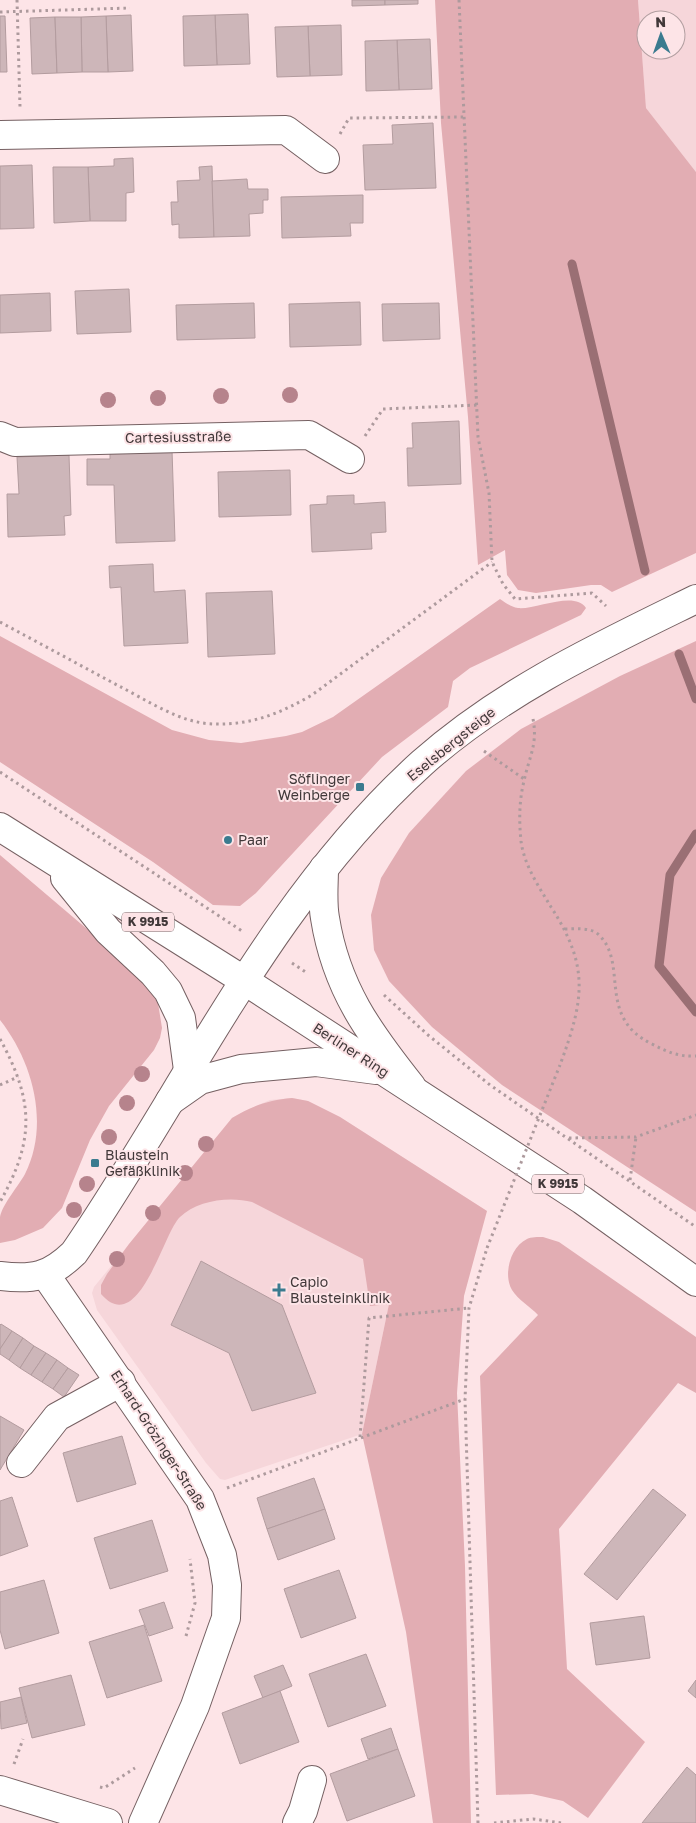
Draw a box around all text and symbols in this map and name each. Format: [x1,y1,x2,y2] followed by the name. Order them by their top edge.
[636,10,686,60] north arrow
[655,13,666,30] text: N
[125,427,231,446] street label: Cartesiusstraße
[403,703,498,784] street label: Eselsbergsteige
[278,770,351,803] place label: Söflinger Weinberge
[354,781,366,793] marker: Söflinger Weinberge
[238,831,269,848] place label: Paar
[222,834,234,846] marker: Paar
[122,912,174,932] road number: K 9915
[310,1019,393,1081] street label: Berliner Ring
[105,1146,180,1179] place label: Blaustein Gefäßklinik
[89,1157,101,1169] marker: Blaustein Gefäßklinik
[532,1174,584,1194] road number: K 9915
[290,1273,390,1306] place label: Capio Blausteinklinik
[272,1283,286,1297] marker: Capio Blausteinklinik
[108,1367,211,1513] street label: Erhard-Grözinger-Straße

